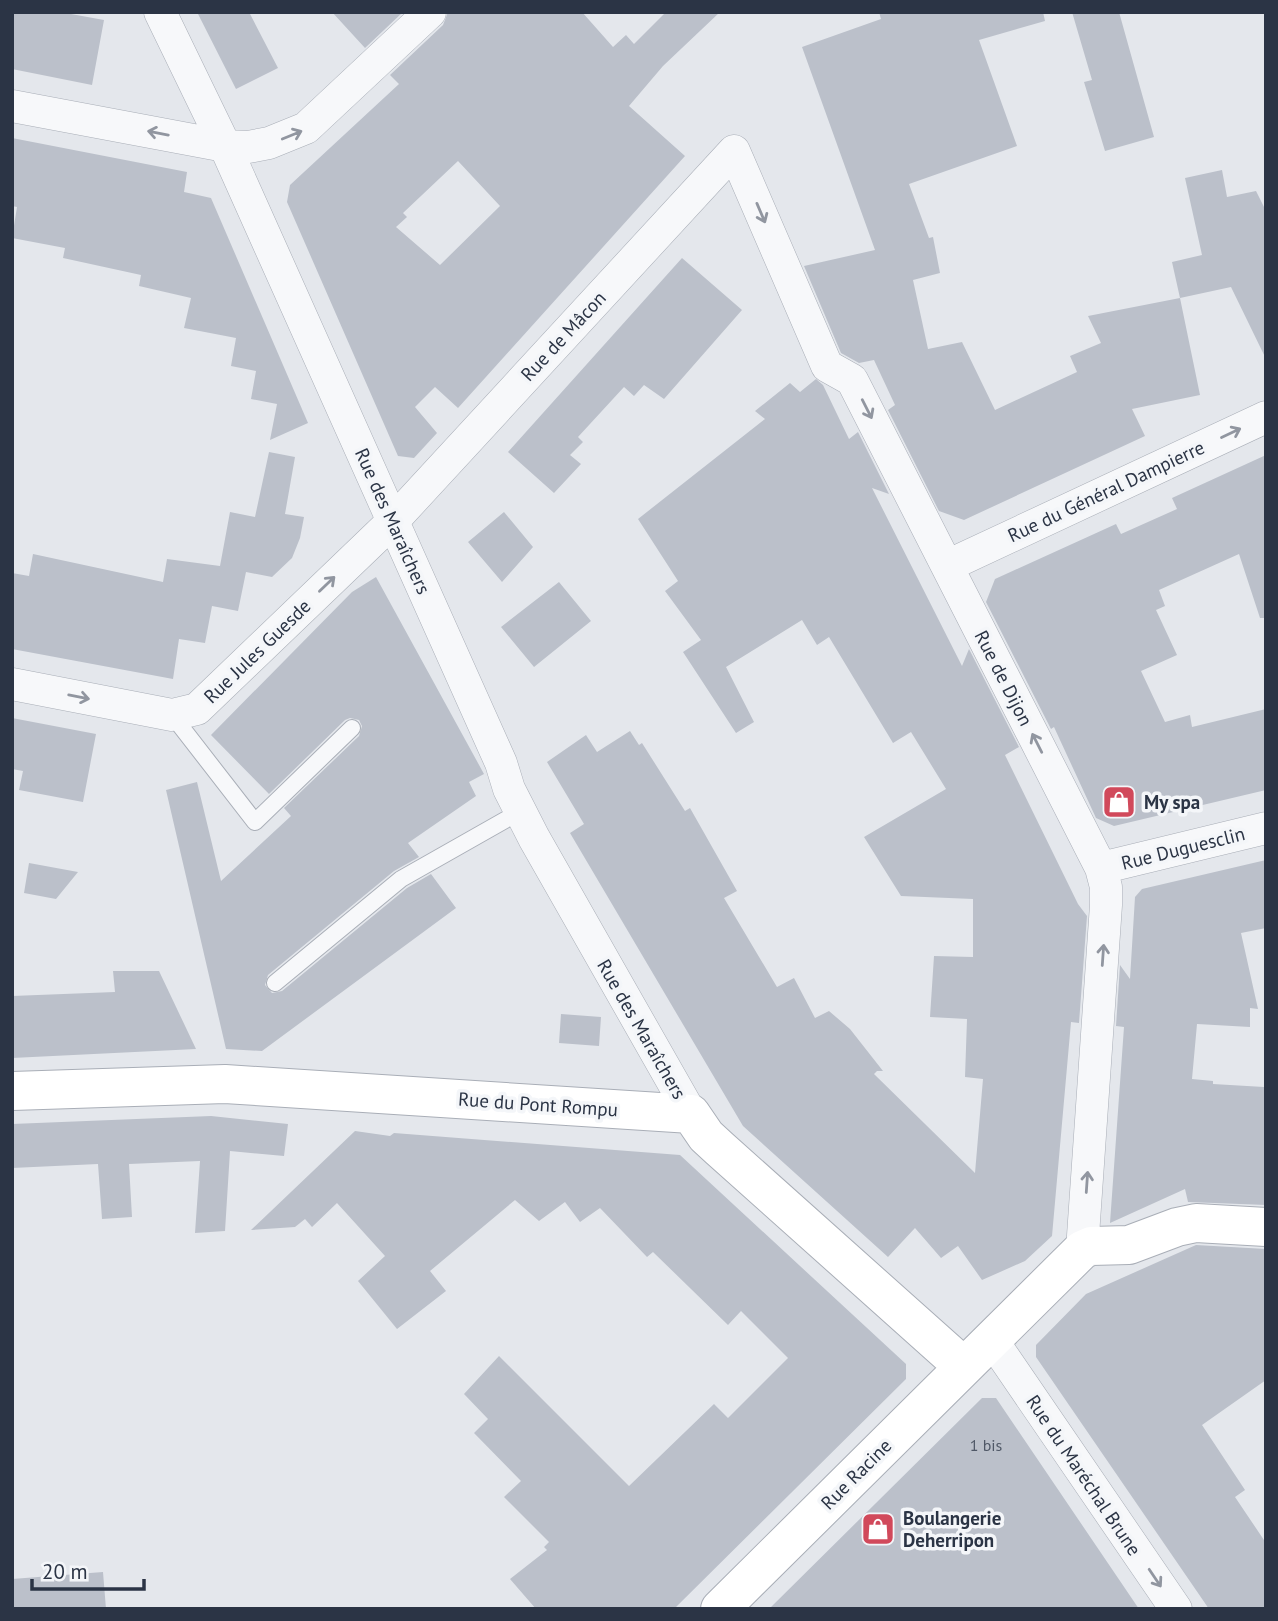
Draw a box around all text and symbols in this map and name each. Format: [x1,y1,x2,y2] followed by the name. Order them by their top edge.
[147,126,170,139] one-way arrow
[280,127,302,140] one-way arrow
[755,202,768,224] one-way arrow
[515,286,611,386] street label: Rue de Mâcon
[860,398,874,419] one-way arrow
[1220,426,1241,439] one-way arrow
[1004,435,1208,547] street label: Rue du Général Dampierre
[350,444,436,598] street label: Rue des Maraîchers
[318,575,335,592] one-way arrow
[198,594,316,708] street label: Rue Jules Guesde
[970,626,1038,730] street label: Rue de Dijon
[67,691,90,704] one-way arrow
[1030,734,1044,754] one-way arrow
[1100,783,1138,821] shop icon: My spa
[1144,790,1200,814] place label: My spa
[1119,821,1247,875] street label: Rue Duguesclin
[1097,944,1110,967] one-way arrow
[592,955,692,1103] street label: Rue des Maraîchers
[457,1086,619,1122] street label: Rue du Pont Rompu
[1080,1171,1093,1194] one-way arrow
[1021,1390,1147,1560] street label: Rue du Maréchal Brune
[816,1434,896,1514] street label: Rue Racine
[970,1435,1003,1455] house number: 1 bis
[903,1506,1001,1552] place label: Boulangerie Deherripon
[859,1510,897,1548] shop icon: Boulangerie Deherripon
[32,1548,144,1592] scale bar
[42,1558,88,1585] text: 20 m
[1148,1568,1162,1588] one-way arrow

